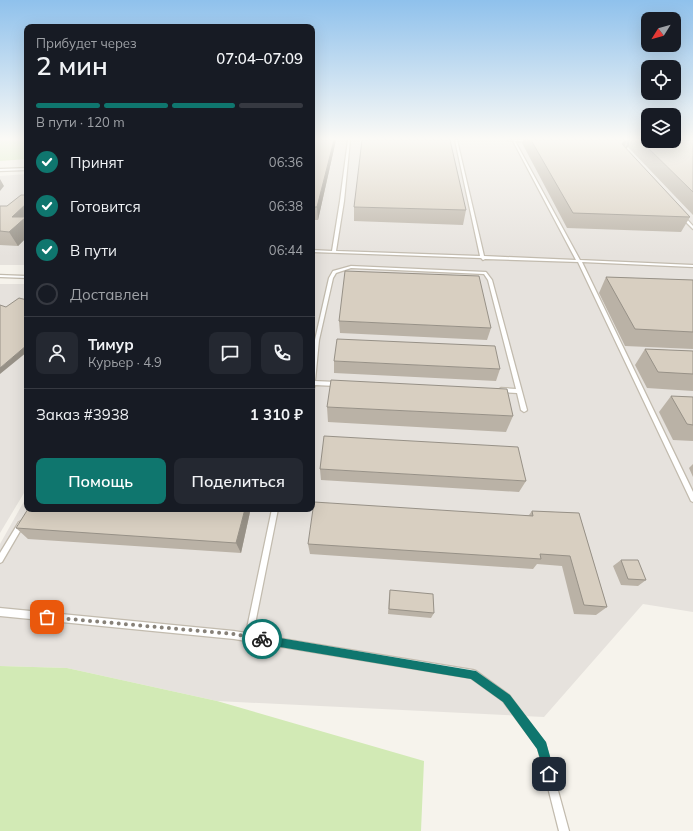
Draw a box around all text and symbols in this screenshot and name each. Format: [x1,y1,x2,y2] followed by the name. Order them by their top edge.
[641,12,681,52] north arrow
[641,12,681,148] map controls
[36,35,137,51] text: Прибудет через
[36,49,108,82] text: 2 мин
[216,49,303,68] text: 07:04–07:09
[641,60,681,100] button: locate
[641,108,681,148] button: layers
[36,114,125,130] text: В пути · 120 m
[36,151,58,173] icon: check
[70,153,124,172] text: Принят
[269,154,303,170] text: 06:36
[36,195,58,217] icon: check
[70,197,141,216] text: Готовится
[269,198,303,214] text: 06:38
[36,239,58,261] icon: check
[70,241,117,260] text: В пути
[269,242,303,258] text: 06:44
[70,285,149,304] text: Доставлен
[36,332,78,374] button: person
[209,332,251,374] button: chat
[261,332,303,374] button: phone
[88,335,134,354] text: Тимур
[88,354,162,370] text: Курьер · 4.9
[36,405,129,424] text: Заказ #3938
[250,405,303,424] text: 1 310 ₽
[36,458,166,504] button: Помощь
[174,458,303,504] button: Поделиться
[30,600,64,634] pin
[36,606,58,628] icon: bag
[242,619,282,659] courier
[251,628,273,650] icon: bike
[532,757,566,791] pin
[538,763,560,785] icon: home

